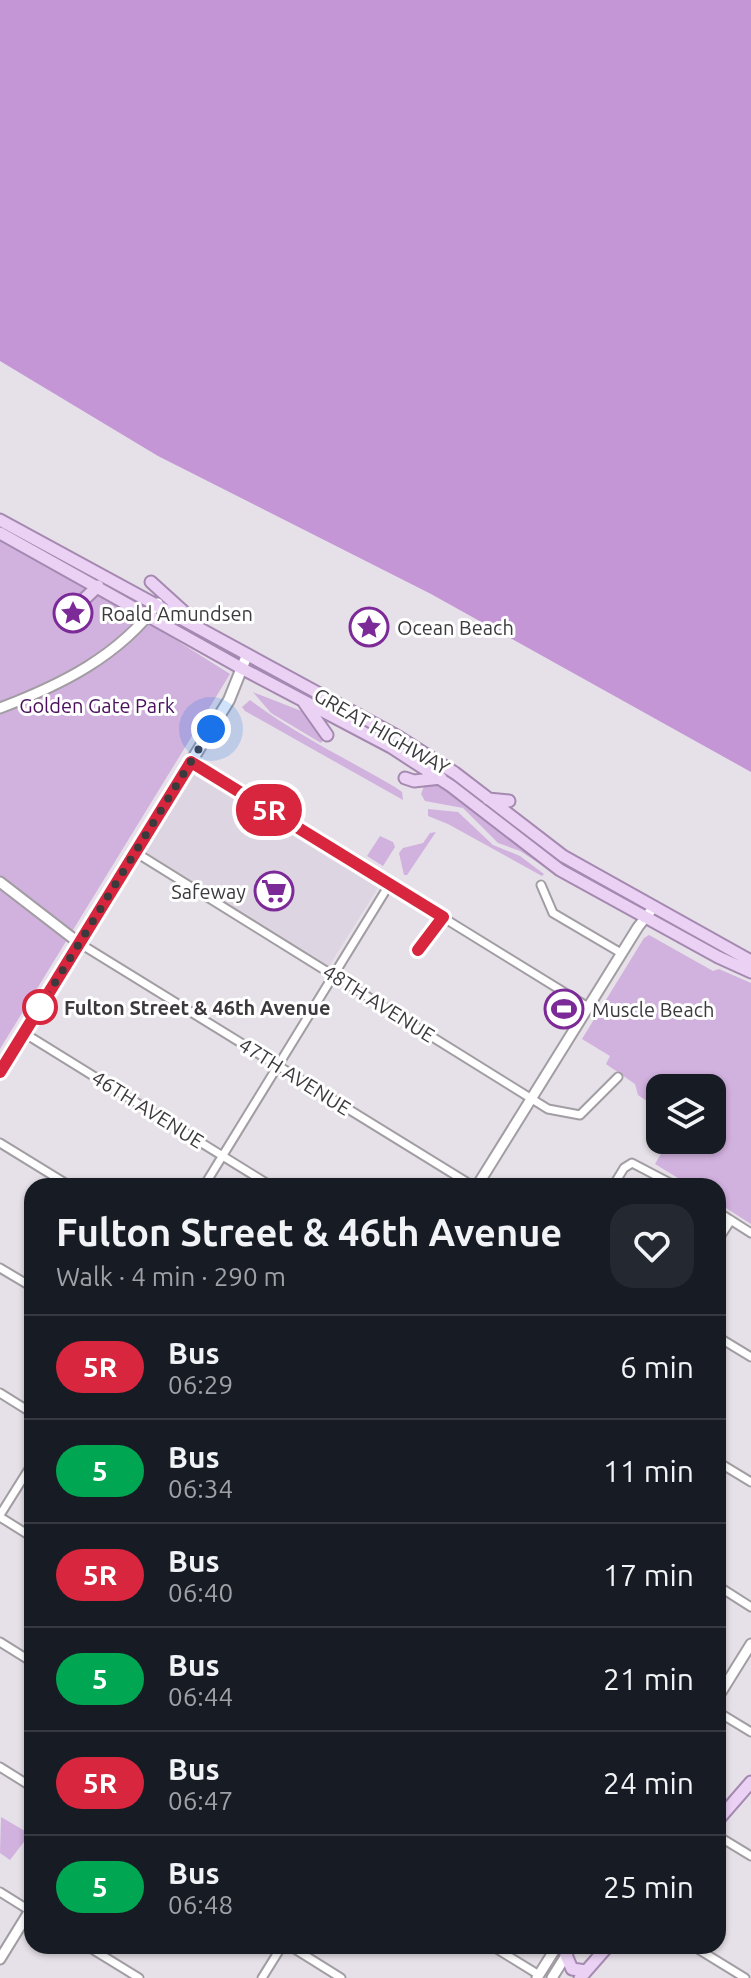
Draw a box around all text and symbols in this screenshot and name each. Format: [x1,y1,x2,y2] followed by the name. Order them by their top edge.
[52,592,94,634] place icon: Roald Amundsen
[101,602,253,625] place label: Roald Amundsen
[348,606,390,648] place icon: Ocean Beach
[397,616,514,639] place label: Ocean Beach
[310,683,454,779] street label: GREAT HIGHWAY
[19,694,175,717] park label: Golden Gate Park
[191,709,231,749] your location
[233,784,305,836] line badge: 5R
[252,794,286,825] text: 5R
[253,870,295,912] supermarket icon: Safeway
[171,880,246,903] place label: Safeway
[319,960,439,1046] street label: 48TH AVENUE
[543,988,585,1030] sports icon: Muscle Beach
[23,990,57,1024] marker: Fulton Street & 46th Avenue
[64,996,330,1019] place label: Fulton Street & 46th Avenue
[592,998,714,1021] place label: Muscle Beach
[235,1033,355,1119] street label: 47TH AVENUE
[88,1066,208,1152] street label: 46TH AVENUE
[646,1074,726,1154] map controls
[646,1074,726,1154] button: layers
[610,1204,694,1288] button: heart
[56,1211,562,1253] text: Fulton Street & 46th Avenue
[56,1262,286,1291] text: Walk · 4 min · 290 m
[168,1336,220,1370] text: Bus
[620,1350,694,1384] text: 6 min
[83,1351,117,1382] text: 5R
[168,1370,233,1399] text: 06:29
[168,1440,220,1474] text: Bus
[603,1454,694,1488] text: 11 min
[92,1455,108,1486] text: 5
[168,1474,233,1503] text: 06:34
[168,1544,220,1578] text: Bus
[603,1558,694,1592] text: 17 min
[83,1559,117,1590] text: 5R
[168,1578,233,1607] text: 06:40
[168,1648,220,1682] text: Bus
[603,1662,694,1696] text: 21 min
[92,1663,108,1694] text: 5
[168,1682,233,1711] text: 06:44
[168,1752,220,1786] text: Bus
[603,1766,694,1800] text: 24 min
[83,1767,117,1798] text: 5R
[168,1786,233,1815] text: 06:47
[168,1856,220,1890] text: Bus
[603,1870,694,1904] text: 25 min
[92,1871,108,1902] text: 5
[168,1890,233,1919] text: 06:48

